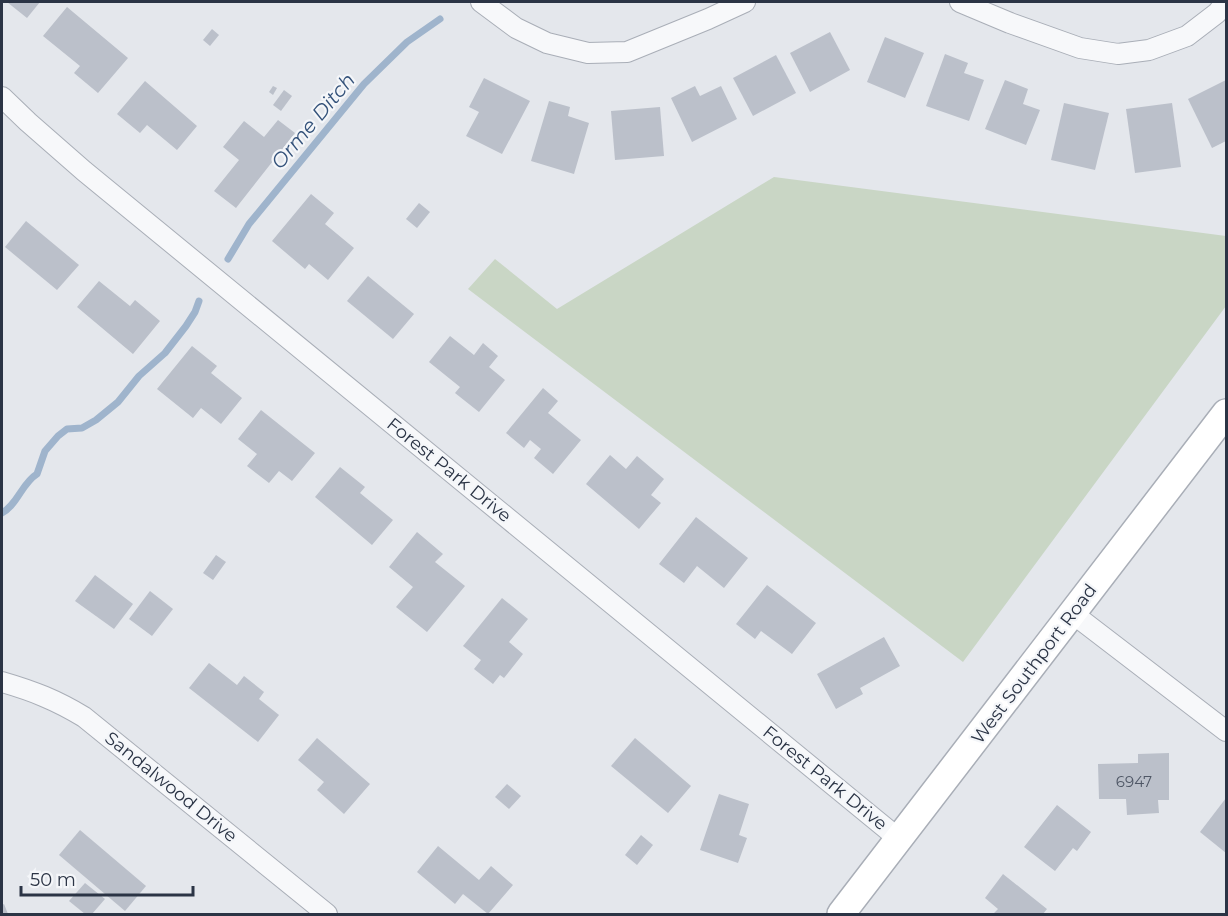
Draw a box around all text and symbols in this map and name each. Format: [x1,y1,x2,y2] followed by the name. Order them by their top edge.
[266,68,360,174] water label: Orme Ditch
[382,413,516,527] street label: Forest Park Drive
[967,580,1101,748] street label: West Southport Road
[758,721,892,835] street label: Forest Park Drive
[100,727,242,847] street label: Sandalwood Drive
[1116,772,1152,791] house number: 6947
[21,859,194,897] scale bar
[30,869,76,891] text: 50 m

